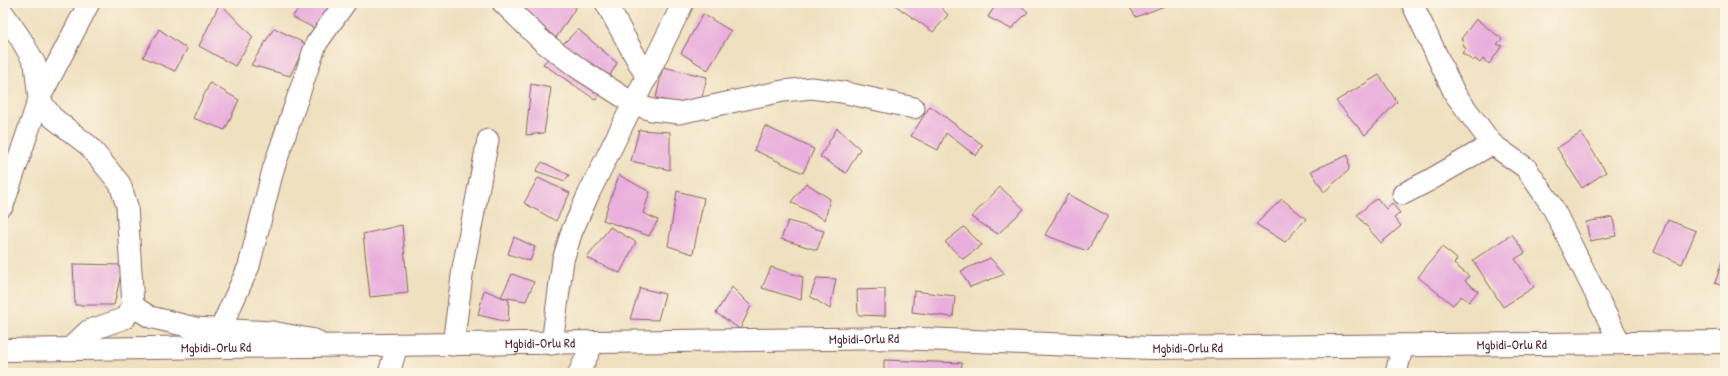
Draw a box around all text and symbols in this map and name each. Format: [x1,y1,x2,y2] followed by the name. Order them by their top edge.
[829,329,899,348] street label: Mgbidi-Orlu Rd
[505,333,575,352] street label: Mgbidi-Orlu Rd
[1477,335,1547,354] street label: Mgbidi-Orlu Rd
[181,338,251,357] street label: Mgbidi-Orlu Rd
[1153,338,1223,357] street label: Mgbidi-Orlu Rd

